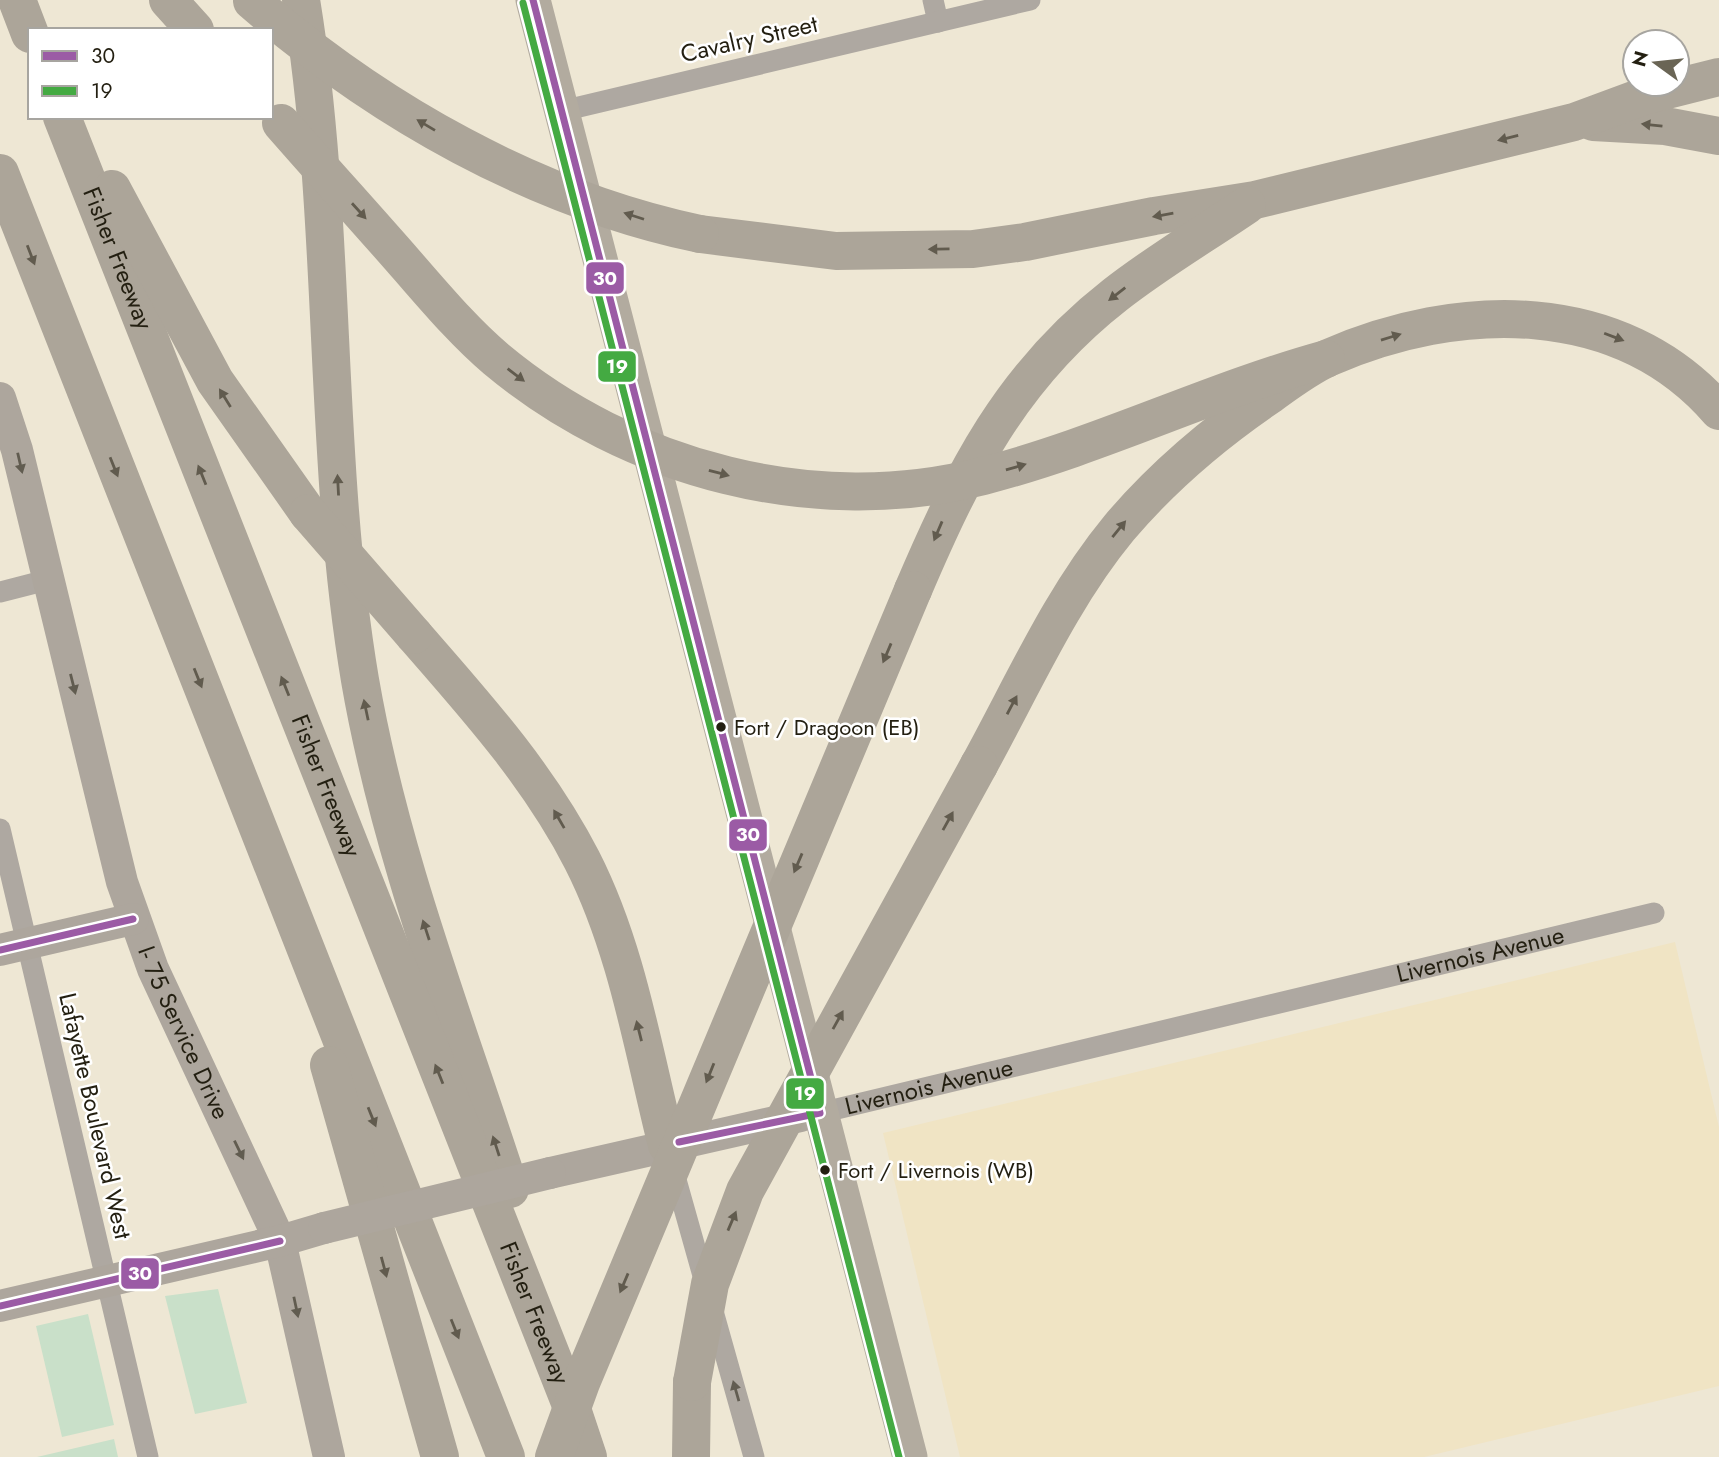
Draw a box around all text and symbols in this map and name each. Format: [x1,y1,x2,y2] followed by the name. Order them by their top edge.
[677,6,821,71] street label: Cavalry Street
[28,28,273,119] legend
[1621,28,1691,98] north arrow
[91,41,115,71] text: 30
[1625,48,1655,70] text: N
[91,76,113,106] text: 19
[417,119,436,132] one-way arrow
[1641,119,1663,130] one-way arrow
[1497,133,1519,144] one-way arrow
[74,182,162,335] street label: Fisher Freeway
[350,202,366,219] one-way arrow
[1152,209,1174,220] one-way arrow
[624,210,645,221] one-way arrow
[26,244,37,265] one-way arrow
[927,244,949,255] one-way arrow
[585,261,625,295] line badge: 30
[593,265,617,292] text: 30
[1108,286,1126,300] one-way arrow
[1380,331,1401,341] one-way arrow
[1603,332,1624,343] one-way arrow
[597,350,637,383] line badge: 19
[606,353,628,380] text: 19
[507,367,525,381] one-way arrow
[219,388,232,407] one-way arrow
[14,452,25,474] one-way arrow
[109,456,120,477] one-way arrow
[1006,461,1027,471] one-way arrow
[196,464,207,485] one-way arrow
[708,468,730,479] one-way arrow
[332,474,343,496] one-way arrow
[932,521,943,542] one-way arrow
[1111,521,1126,539] one-way arrow
[881,643,892,664] one-way arrow
[192,668,203,689] one-way arrow
[68,673,79,695] one-way arrow
[280,676,291,697] one-way arrow
[1006,695,1018,715] one-way arrow
[361,699,372,721] one-way arrow
[283,709,371,862] street label: Fisher Freeway
[734,711,920,743] place label: Fort / Dragoon (EB)
[714,720,728,734] marker: Fort / Dragoon (EB)
[553,810,565,829] one-way arrow
[942,812,954,831] one-way arrow
[728,818,768,852] line badge: 30
[736,821,760,848] text: 30
[792,852,803,873] one-way arrow
[1393,917,1568,991] street label: Livernois Avenue
[420,919,431,940] one-way arrow
[129,941,239,1125] street label: I- 75 Service Drive
[50,989,141,1243] street label: Lafayette Boulevard West
[832,1010,844,1030] one-way arrow
[633,1020,644,1042] one-way arrow
[841,1049,1016,1123] street label: Livernois Avenue
[705,1062,716,1083] one-way arrow
[433,1063,444,1084] one-way arrow
[785,1077,825,1110] line badge: 19
[794,1080,816,1107] text: 19
[366,1107,377,1128] one-way arrow
[490,1135,501,1156] one-way arrow
[233,1140,245,1160] one-way arrow
[838,1154,1034,1186] place label: Fort / Livernois (WB)
[818,1163,832,1177] marker: Fort / Livernois (WB)
[726,1211,737,1232] one-way arrow
[491,1236,579,1390] street label: Fisher Freeway
[120,1257,160,1290] line badge: 30
[380,1257,390,1278] one-way arrow
[128,1260,152,1287] text: 30
[619,1273,630,1294] one-way arrow
[291,1296,302,1318] one-way arrow
[450,1318,461,1339] one-way arrow
[730,1380,740,1401] one-way arrow

